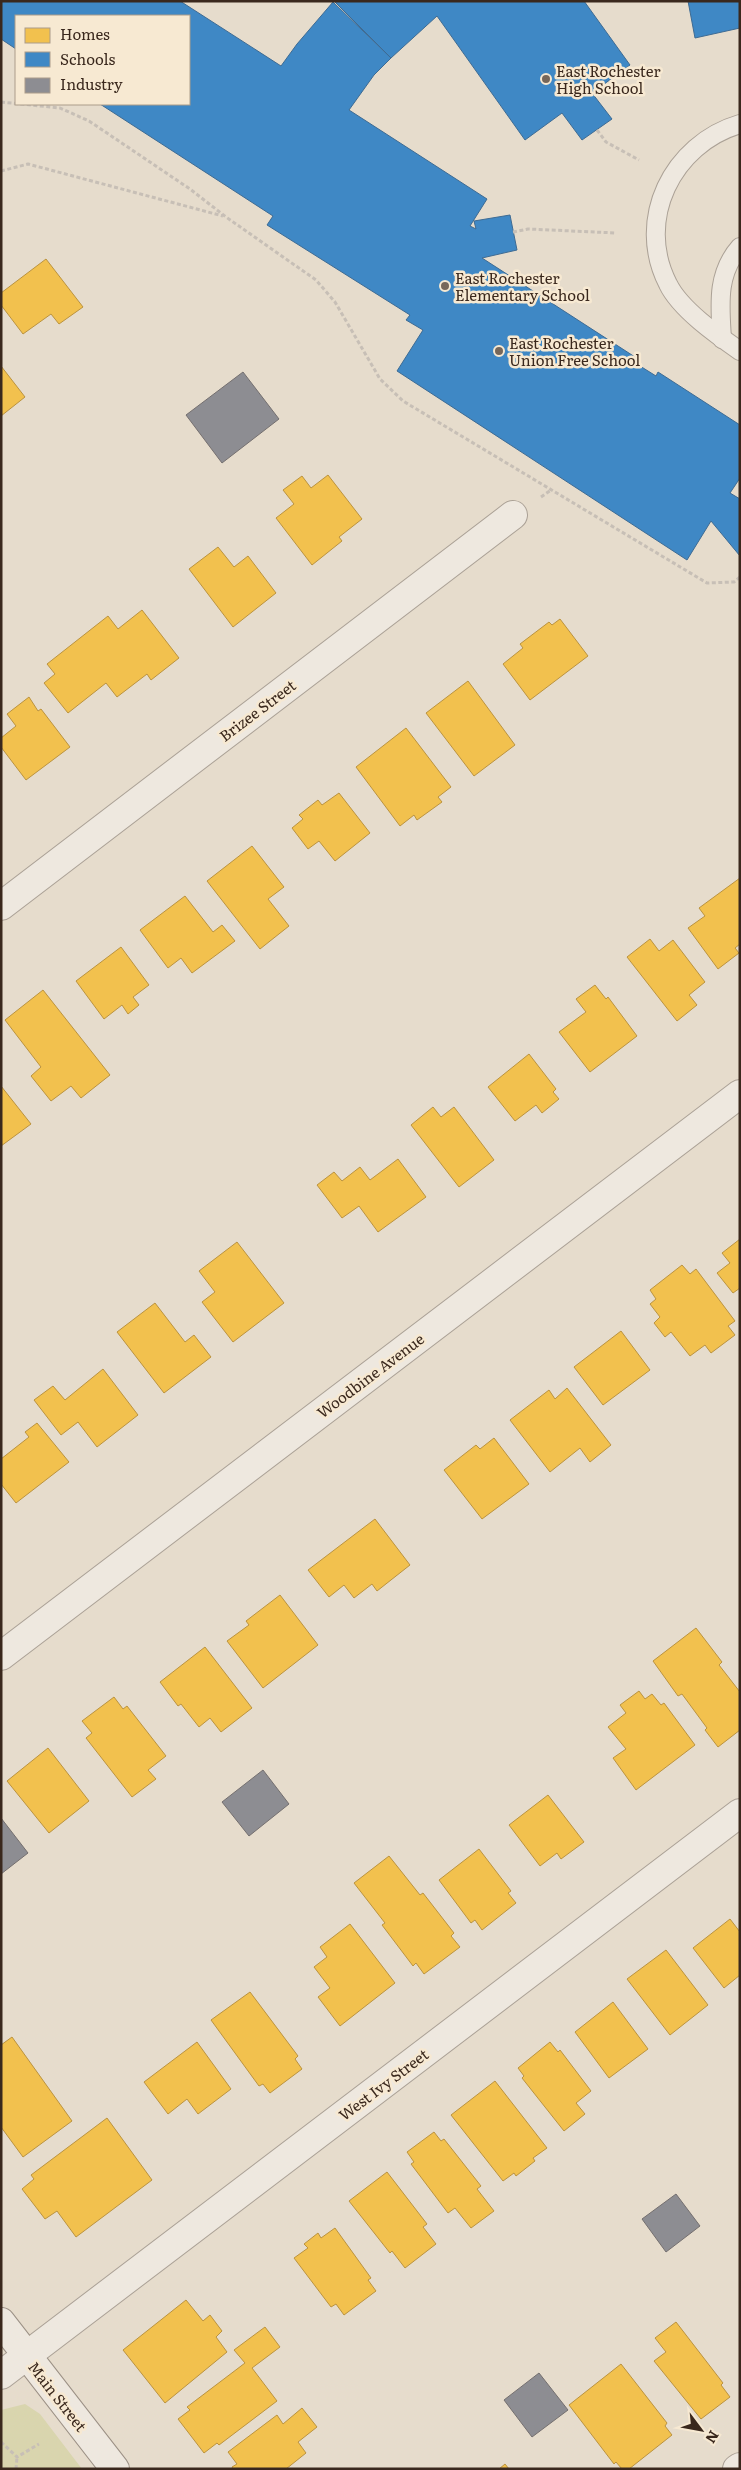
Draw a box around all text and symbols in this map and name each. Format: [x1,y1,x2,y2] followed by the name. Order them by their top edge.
[15,15,190,105] legend
[60,22,110,45] text: Homes
[60,47,116,70] text: Schools
[556,59,661,99] place label: East Rochester High School
[60,72,123,95] text: Industry
[540,73,552,85] marker: East Rochester High School
[455,266,590,306] place label: East Rochester Elementary School
[439,280,451,292] marker: East Rochester Elementary School
[509,331,640,371] place label: East Rochester Union Free School
[493,345,505,357] marker: East Rochester Union Free School
[214,674,300,746] street label: Brizee Street
[311,1327,429,1423] street label: Woodbine Avenue
[333,2043,433,2125] street label: West Ivy Street
[23,2356,93,2436] street label: Main Street
[676,2405,726,2455] north arrow
[701,2427,724,2448] text: N

